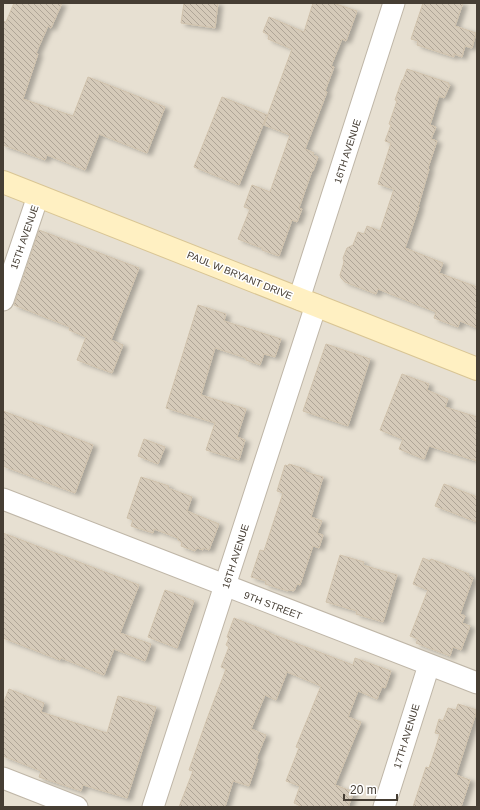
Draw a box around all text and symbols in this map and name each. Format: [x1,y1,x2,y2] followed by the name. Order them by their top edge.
[332,117,363,185] street label: 16TH AVENUE
[8,203,41,271] street label: 15TH AVENUE
[185,249,294,302] street label: PAUL W BRYANT DRIVE
[220,522,251,590] street label: 16TH AVENUE
[242,589,303,622] street label: 9TH STREET
[391,702,422,770] street label: 17TH AVENUE
[344,776,397,802] scale bar
[350,783,377,797] text: 20 m

